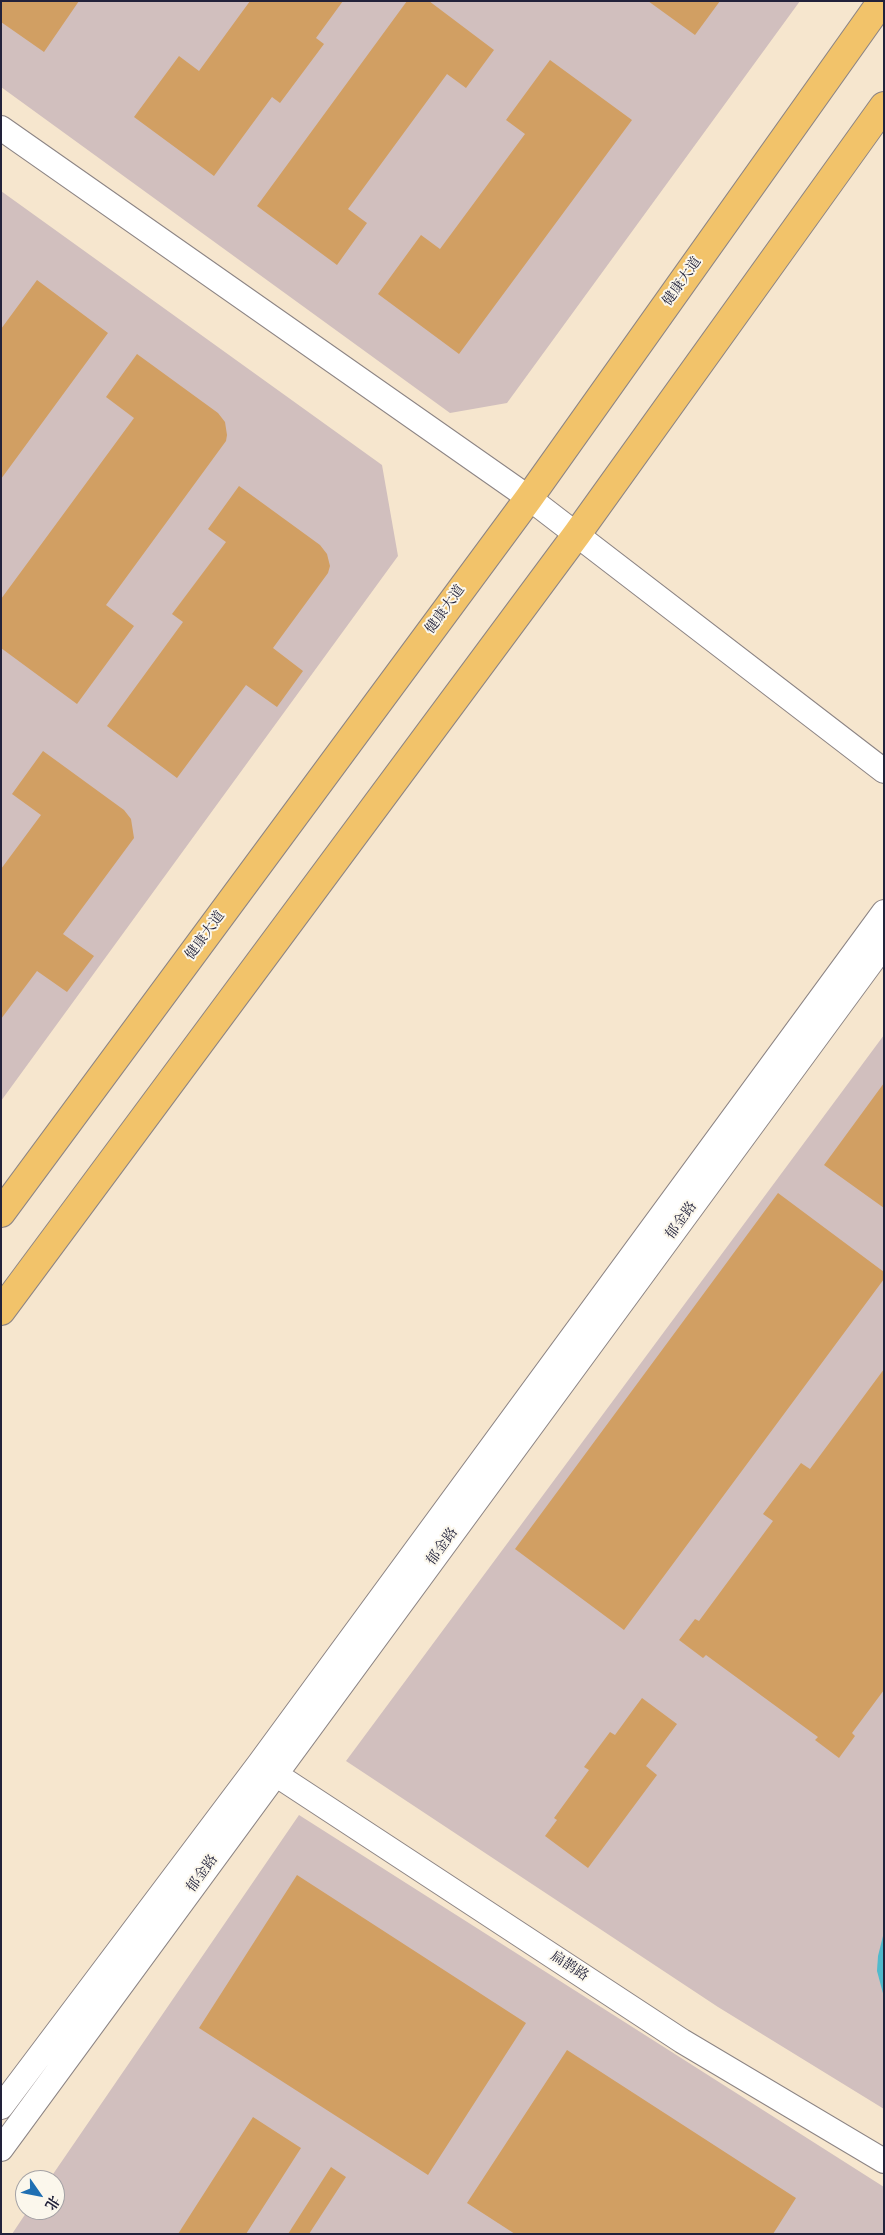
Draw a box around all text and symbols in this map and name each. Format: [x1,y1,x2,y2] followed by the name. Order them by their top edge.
[660,254,706,310] street label: 健康大道
[423,582,469,638] street label: 健康大道
[183,908,229,964] street label: 健康大道
[663,1199,701,1243] street label: 郁金路
[424,1525,462,1569] street label: 郁金路
[184,1852,222,1896] street label: 郁金路
[547,1949,591,1985] street label: 扁鹊路
[15,2170,65,2220] north arrow
[40,2192,63,2213] text: 北

